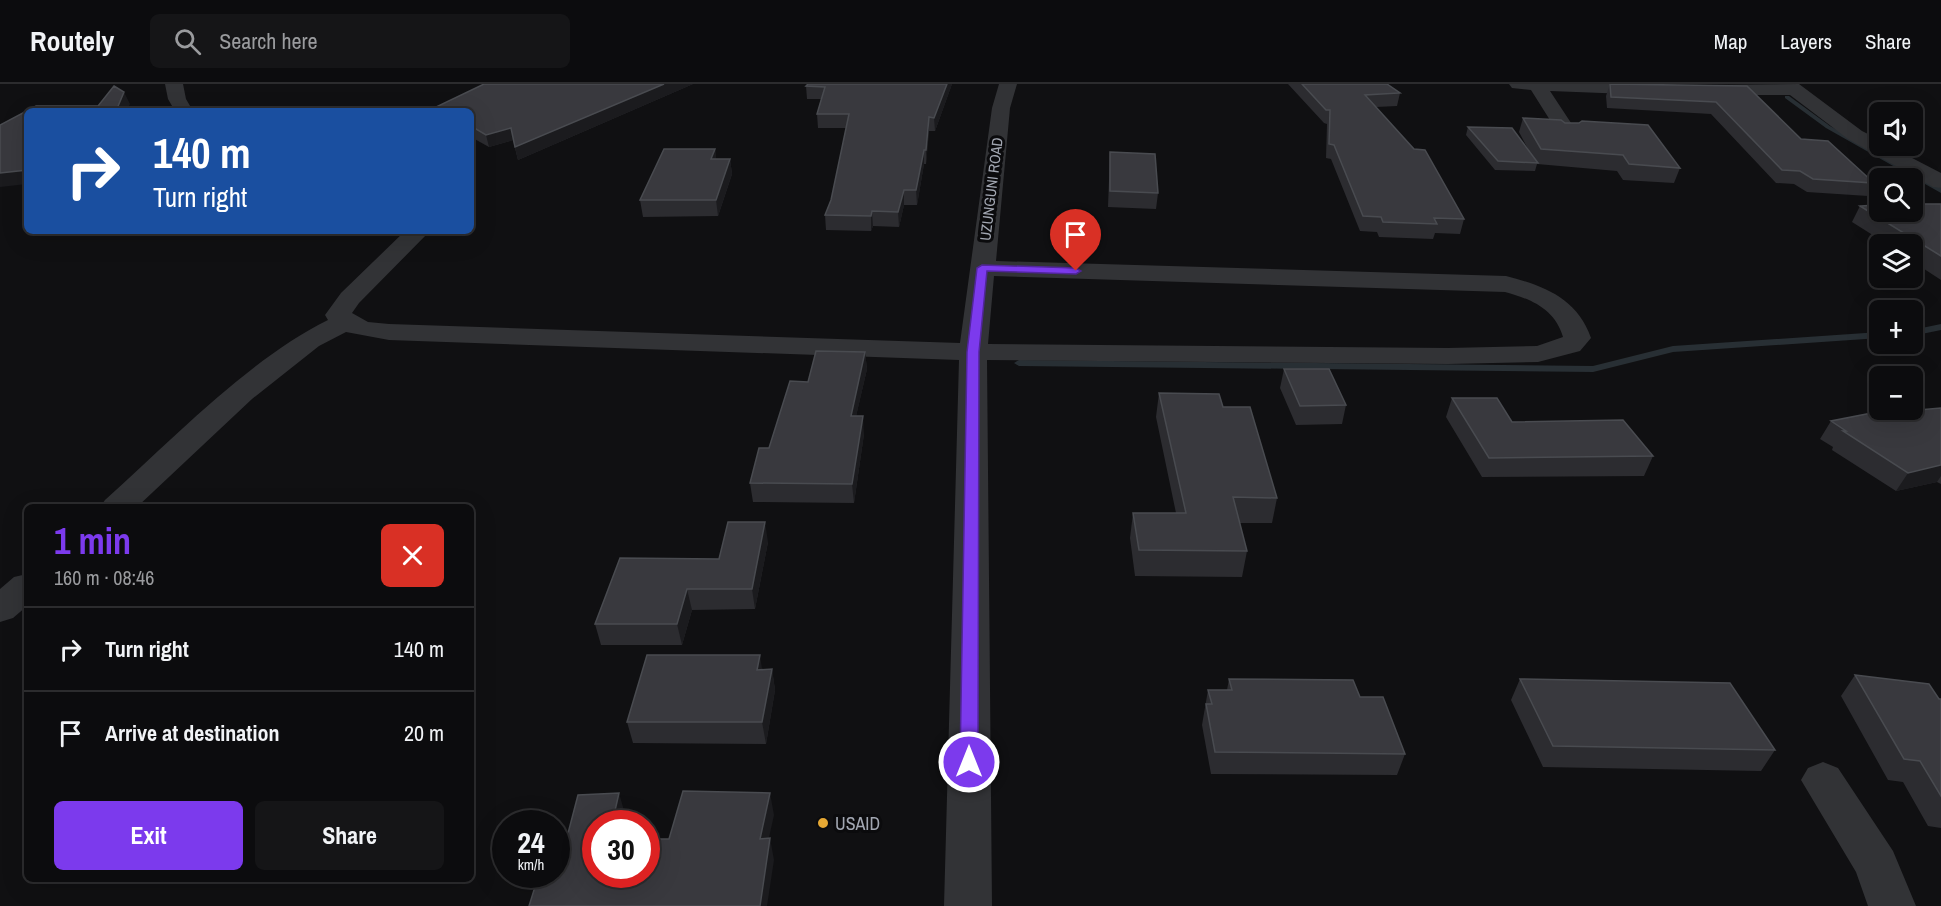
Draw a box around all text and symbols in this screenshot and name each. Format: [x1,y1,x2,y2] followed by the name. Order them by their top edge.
[150,14,570,68] search box
[30,22,114,60] text: Routely
[171,25,204,58] icon: search
[219,26,317,56] text: Search here
[1714,27,1747,56] text: Map
[1780,27,1832,56] text: Layers
[1865,27,1911,56] text: Share
[1869,102,1923,420] map controls
[1869,102,1923,156] button: sound
[153,125,251,181] text: 140 m
[54,132,132,210] icon: right
[974,136,1008,242] street label: UZUNGUNI ROAD
[1869,168,1923,222] button: search
[153,179,247,215] text: Turn right
[1050,209,1101,271] pin
[1059,218,1092,251] icon: arrive
[1869,234,1923,288] button: layers
[1869,300,1923,354] button: +
[1869,366,1923,420] button: −
[54,517,131,565] text: 1 min
[381,524,444,587] button: close
[54,564,154,591] text: 160 m · 08:46
[54,633,87,666] icon: right
[105,634,189,664] text: Turn right
[394,634,444,664] text: 140 m
[54,717,87,750] icon: arrive
[105,718,279,748] text: Arrive at destination
[404,718,444,748] text: 20 m
[937,730,1001,794] position arrow
[54,801,243,870] button: Exit
[255,801,444,870] button: Share
[582,810,660,888] speed limit sign: 30
[835,811,880,836] place label: USAID
[816,816,830,830] marker: USAID
[517,822,545,862] text: 24
[518,854,544,875] text: km/h

